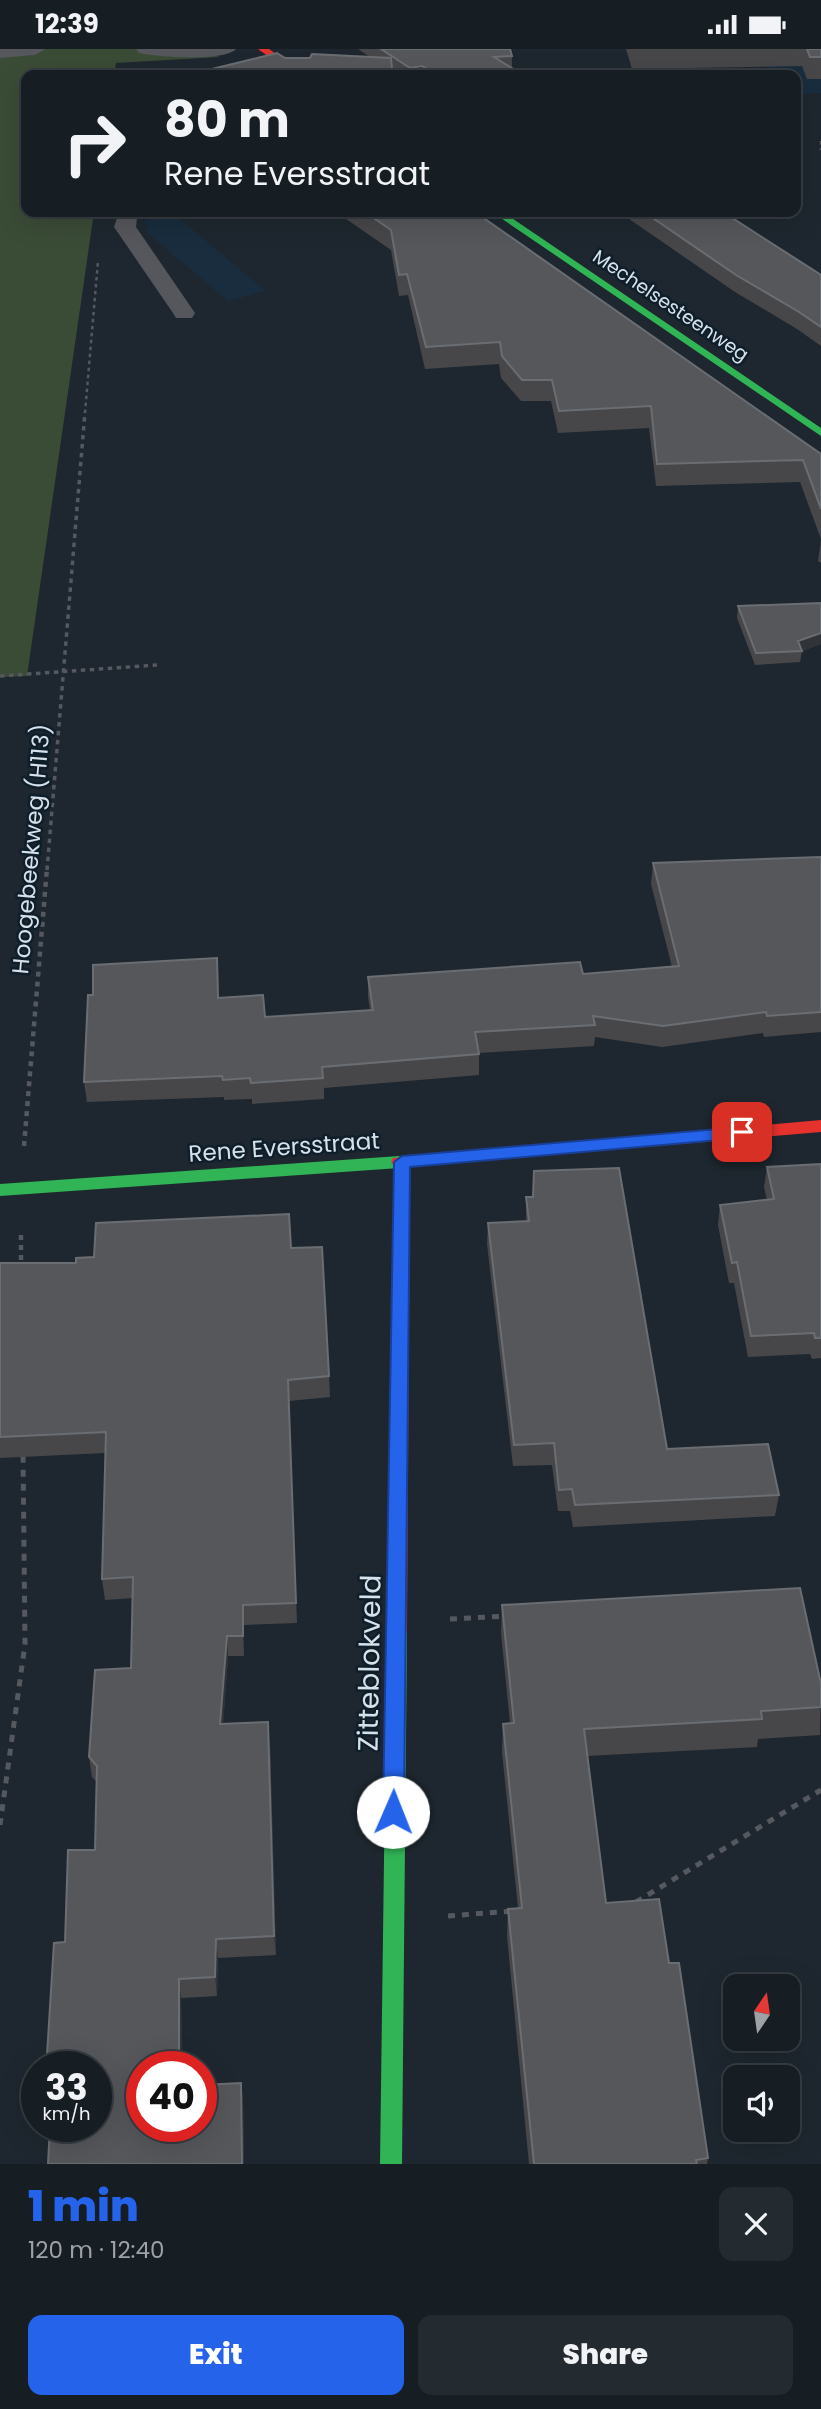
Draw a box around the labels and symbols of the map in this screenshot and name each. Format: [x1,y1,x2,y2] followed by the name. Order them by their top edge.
[587,243,754,368] street label: Mechelsesteenweg
[4,723,58,975] street label: Hoogebeekweg (H113)
[712,1102,772,1162] pin
[187,1124,381,1170] street label: Rene Eversstraat
[348,1574,391,1752] street label: Zitteblokveld
[356,1775,430,1849] position arrow
[723,1974,800,2051] north arrow
[126,2051,217,2142] speed limit sign: 40

